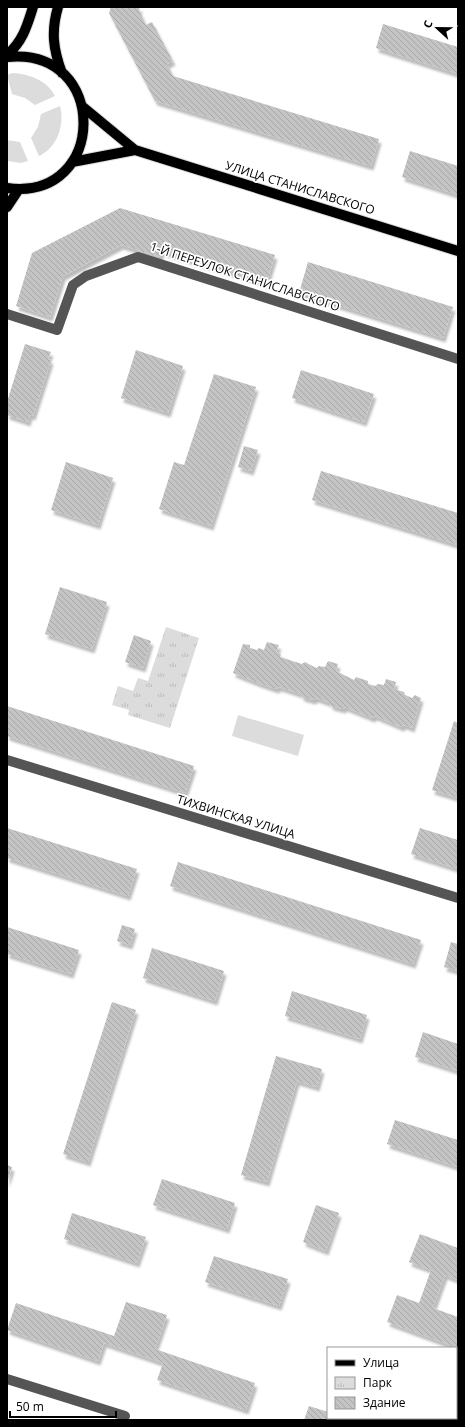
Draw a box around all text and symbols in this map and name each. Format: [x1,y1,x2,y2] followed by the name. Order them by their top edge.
[417,8,457,48] north arrow
[419,18,436,30] text: С
[223,157,377,218] street label: УЛИЦА СТАНИСЛАВСКОГО
[148,238,342,315] street label: 1-Й ПЕРЕУЛОК СТАНИСЛАВСКОГО
[175,790,298,843] street label: ТИХВИНСКАЯ УЛИЦА
[327,1347,457,1419] legend
[363,1354,399,1371] text: Улица
[363,1374,393,1391] text: Парк
[10,1393,116,1419] scale bar
[363,1394,406,1411] text: Здание
[16,1398,44,1415] text: 50 m

